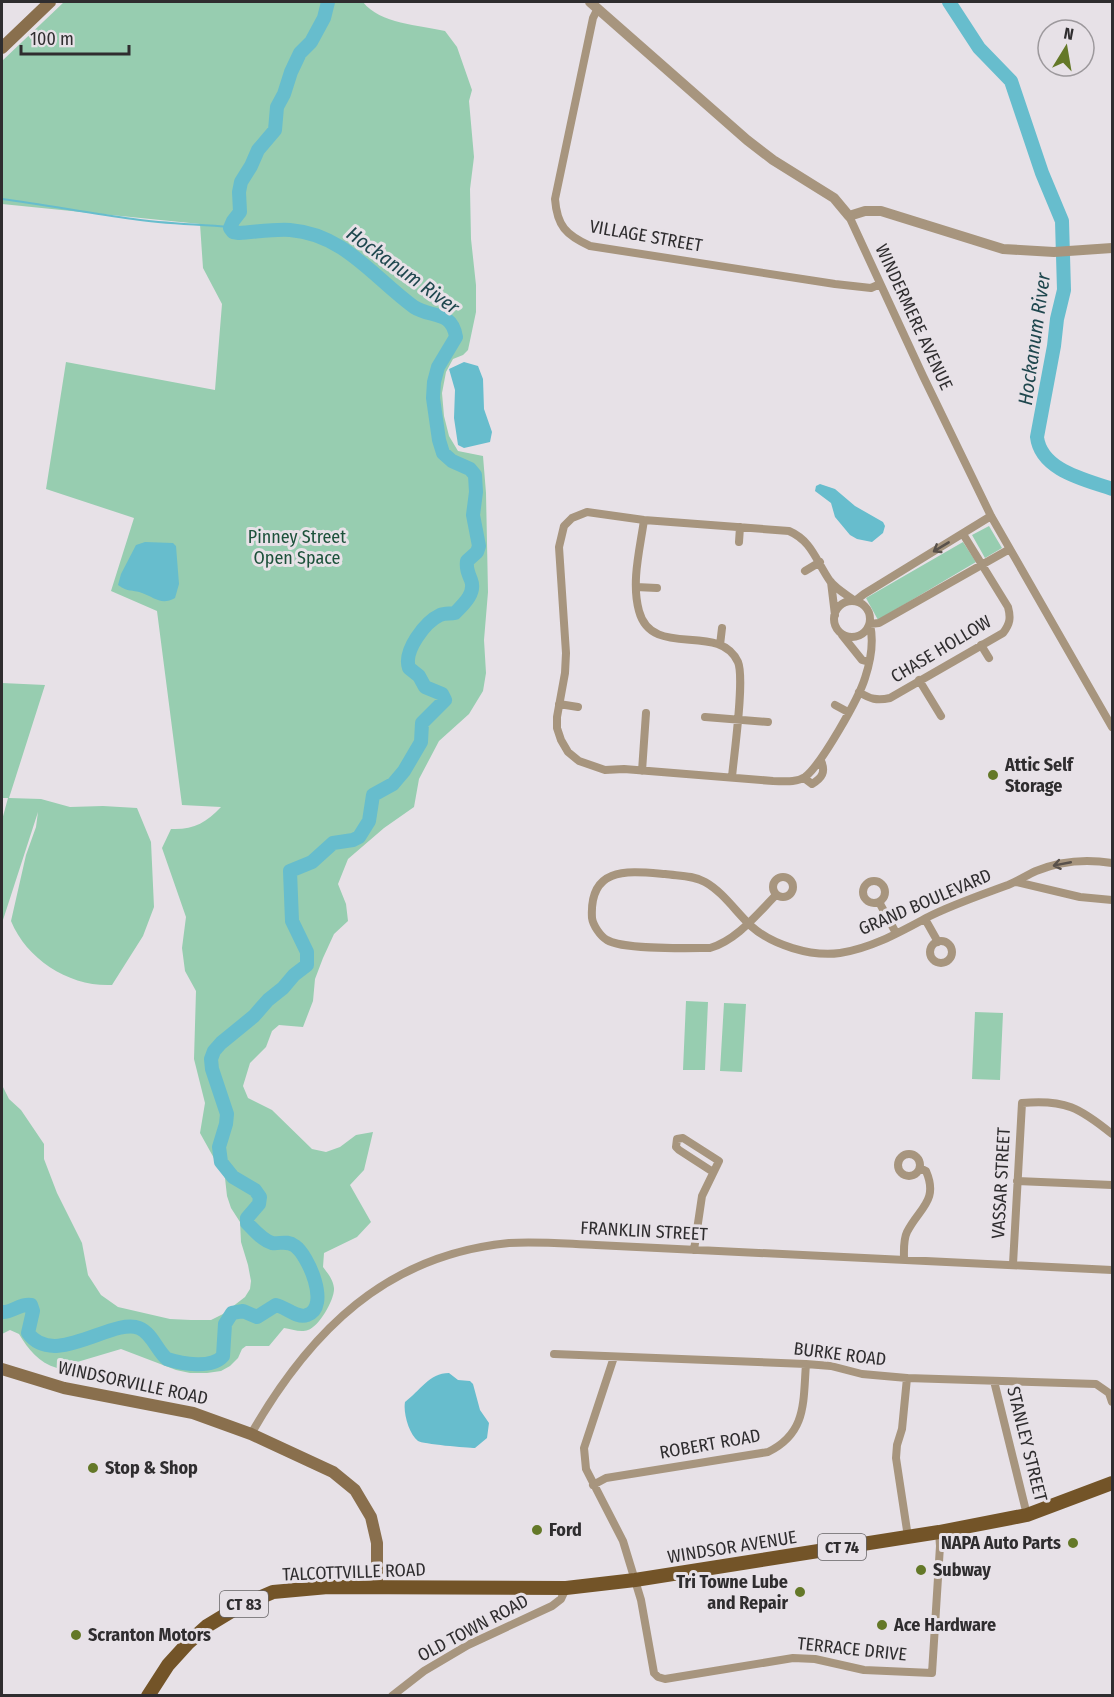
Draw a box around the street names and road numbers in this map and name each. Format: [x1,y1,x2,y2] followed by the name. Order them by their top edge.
[588,215,705,257] street label: VILLAGE STREET
[871,241,957,393] street label: WINDERMERE AVENUE
[887,610,996,688] street label: CHASE HOLLOW
[855,864,995,940] street label: GRAND BOULEVARD
[987,1126,1015,1239] street label: VASSAR STREET
[580,1217,709,1245] street label: FRANKLIN STREET
[792,1337,888,1371] street label: BURKE ROAD
[56,1356,210,1410] street label: WINDSORVILLE ROAD
[1002,1384,1052,1504] street label: STANLEY STREET
[658,1424,762,1464] street label: ROBERT ROAD
[666,1526,798,1568] street label: WINDSOR AVENUE
[818,1534,866,1560] road number: CT 74
[282,1559,426,1585] street label: TALCOTTVILLE ROAD
[414,1590,532,1666] street label: OLD TOWN ROAD
[220,1591,268,1617] road number: CT 83
[796,1632,908,1666] street label: TERRACE DRIVE

